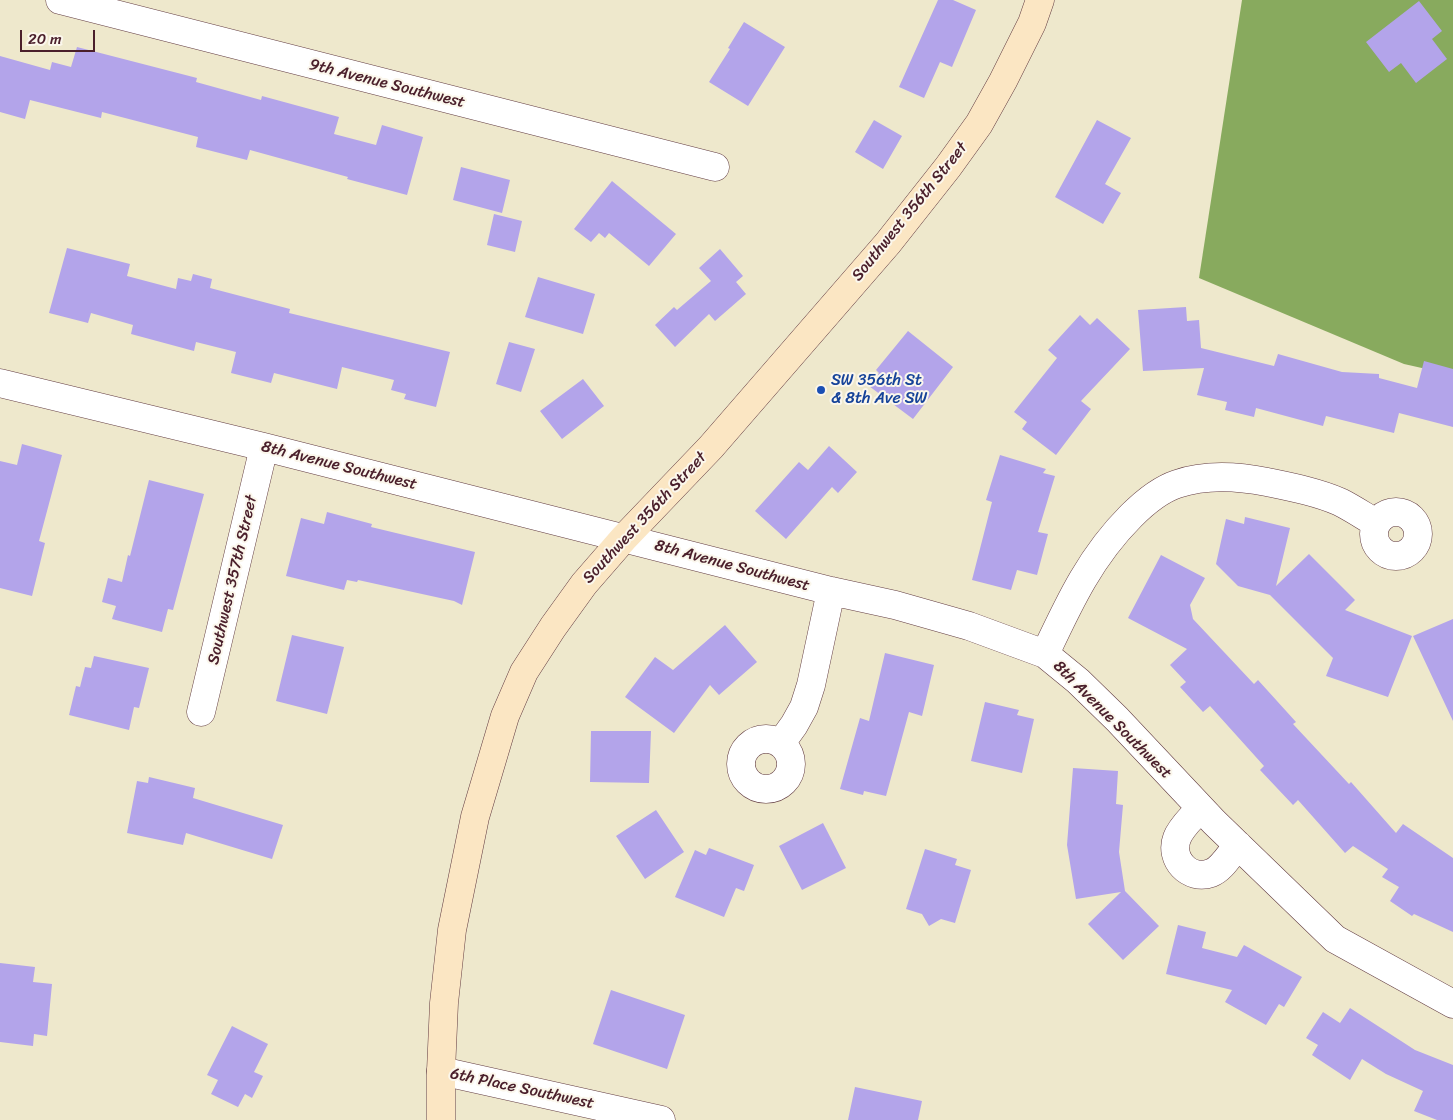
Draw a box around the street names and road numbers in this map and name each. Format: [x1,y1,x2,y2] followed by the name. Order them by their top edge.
[307,55,467,113] street label: 9th Avenue Southwest
[848,139,972,285] street label: Southwest 356th Street
[259,437,419,495] street label: 8th Avenue Southwest
[579,448,711,588] street label: Southwest 356th Street
[204,493,262,667] street label: Southwest 357th Street
[652,536,812,596] street label: 8th Avenue Southwest
[1049,657,1175,783] street label: 8th Avenue Southwest
[448,1064,596,1114] street label: 6th Place Southwest

